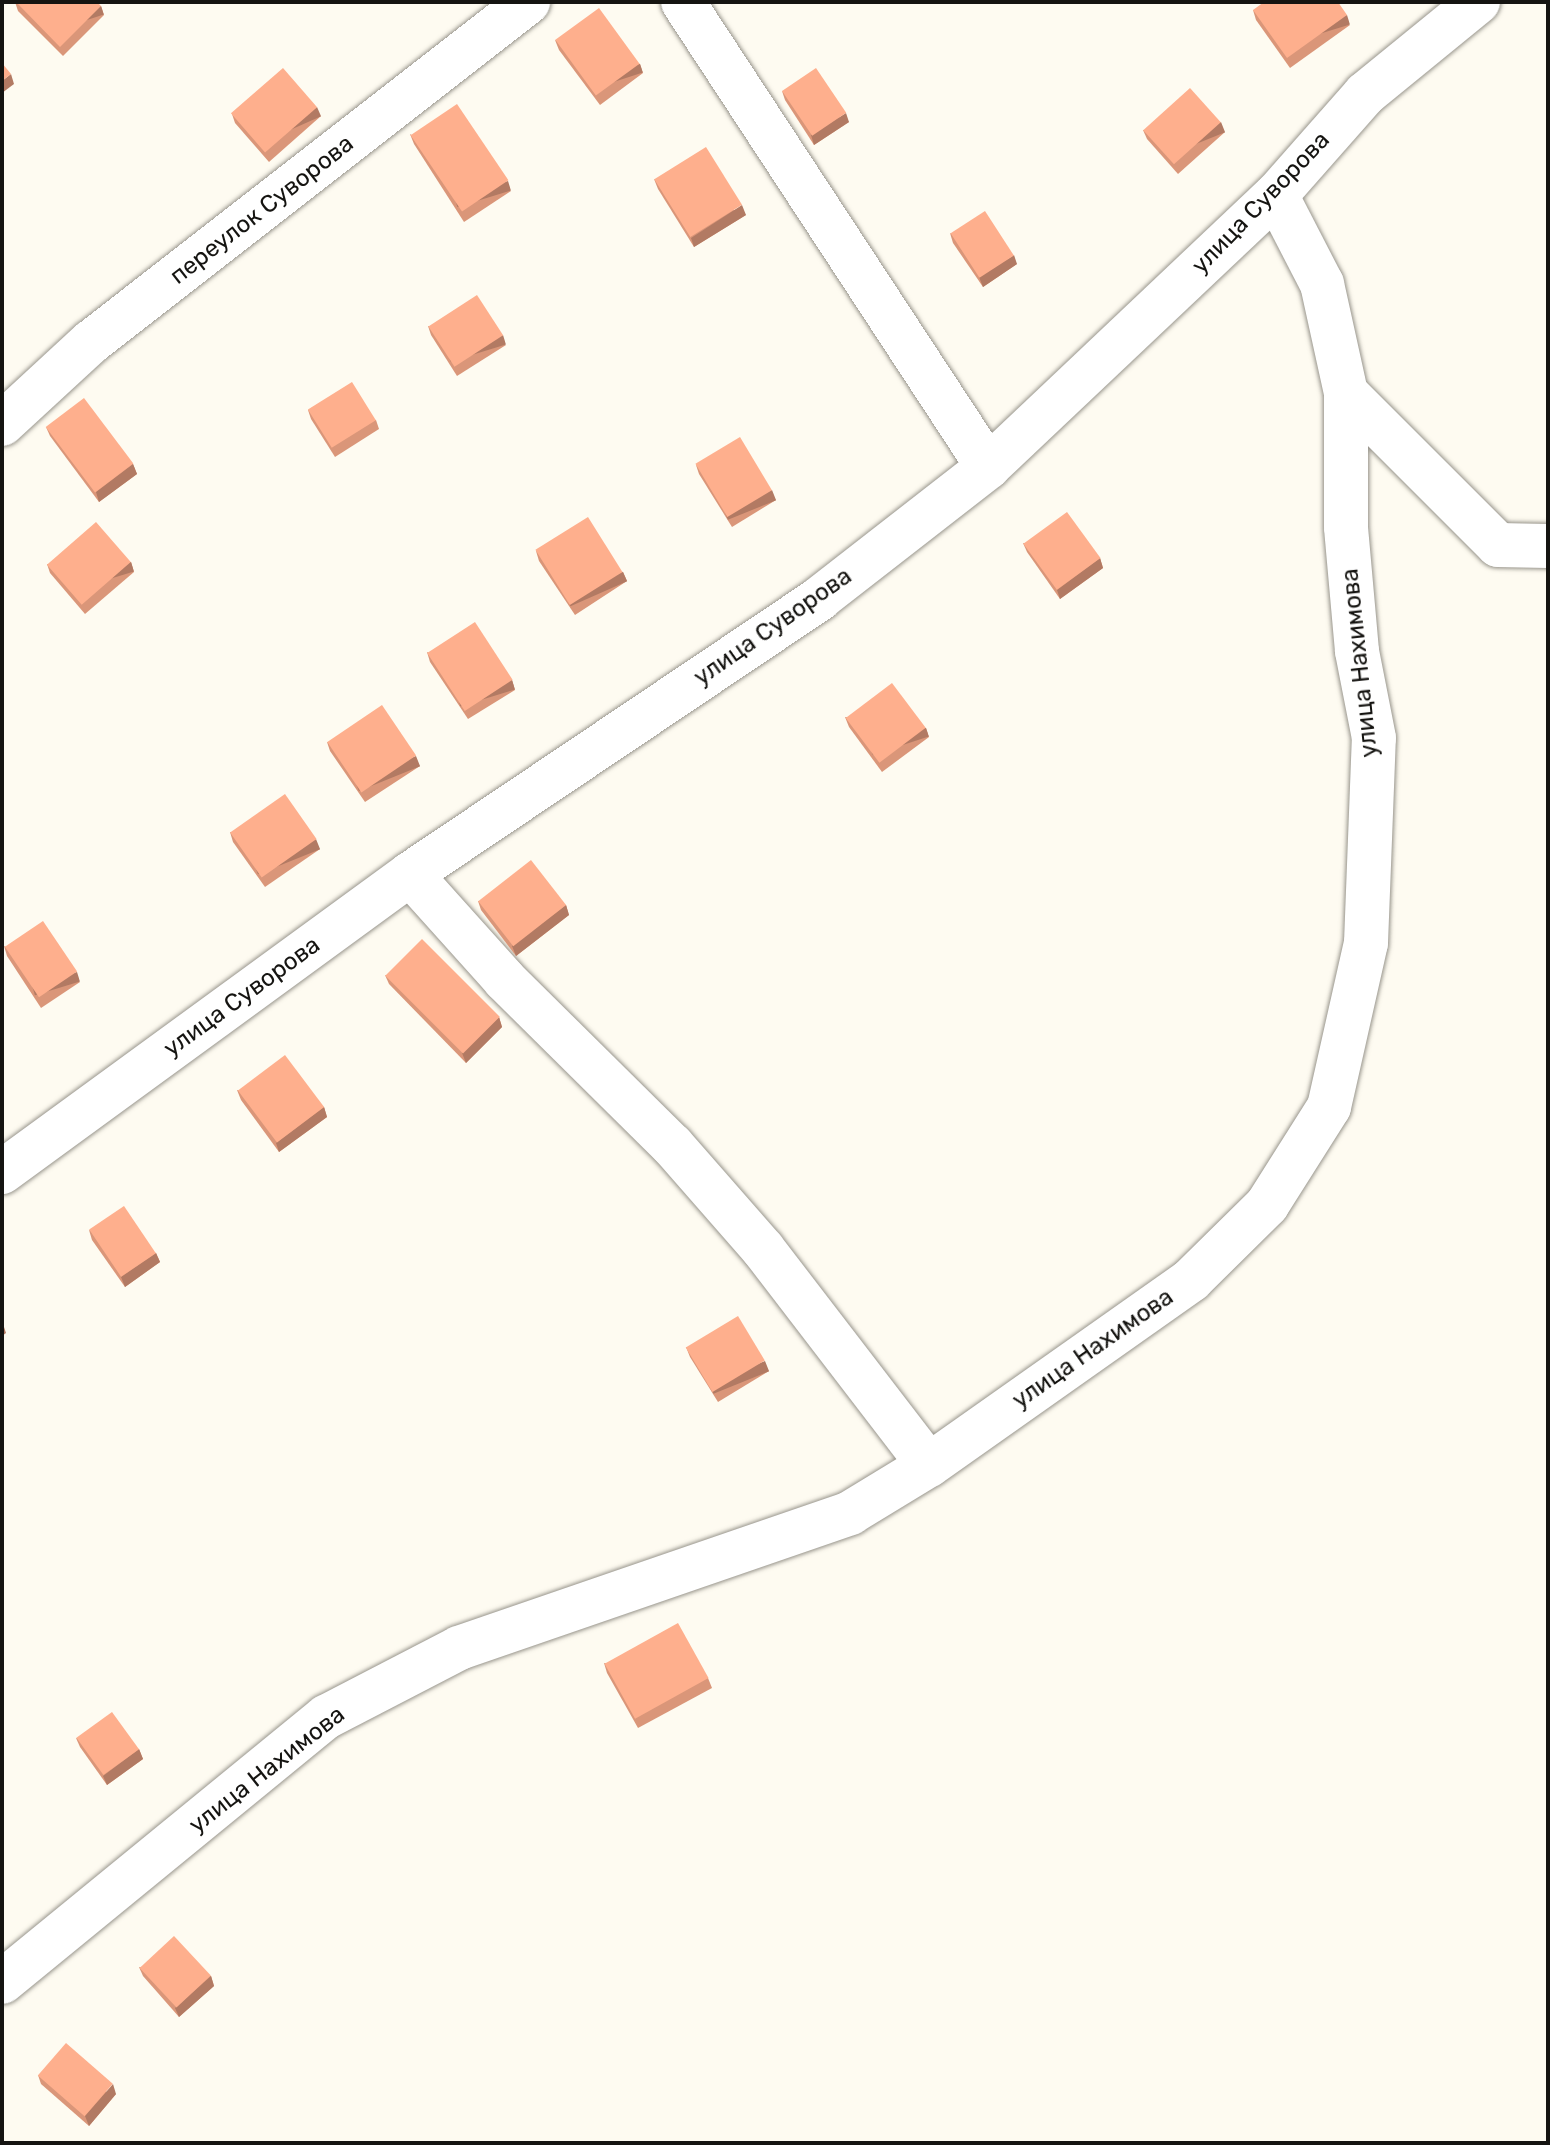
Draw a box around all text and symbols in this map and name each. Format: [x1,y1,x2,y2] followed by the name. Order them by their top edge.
[1186,126,1336,280] street label: улица Суворова
[165,129,359,291] street label: переулок Суворова
[689,562,857,692] street label: улица Суворова
[1336,567,1384,759] street label: улица Нахимова
[158,931,326,1063] street label: улица Суворова
[1007,1283,1179,1415] street label: улица Нахимова
[183,1700,351,1840] street label: улица Нахимова

